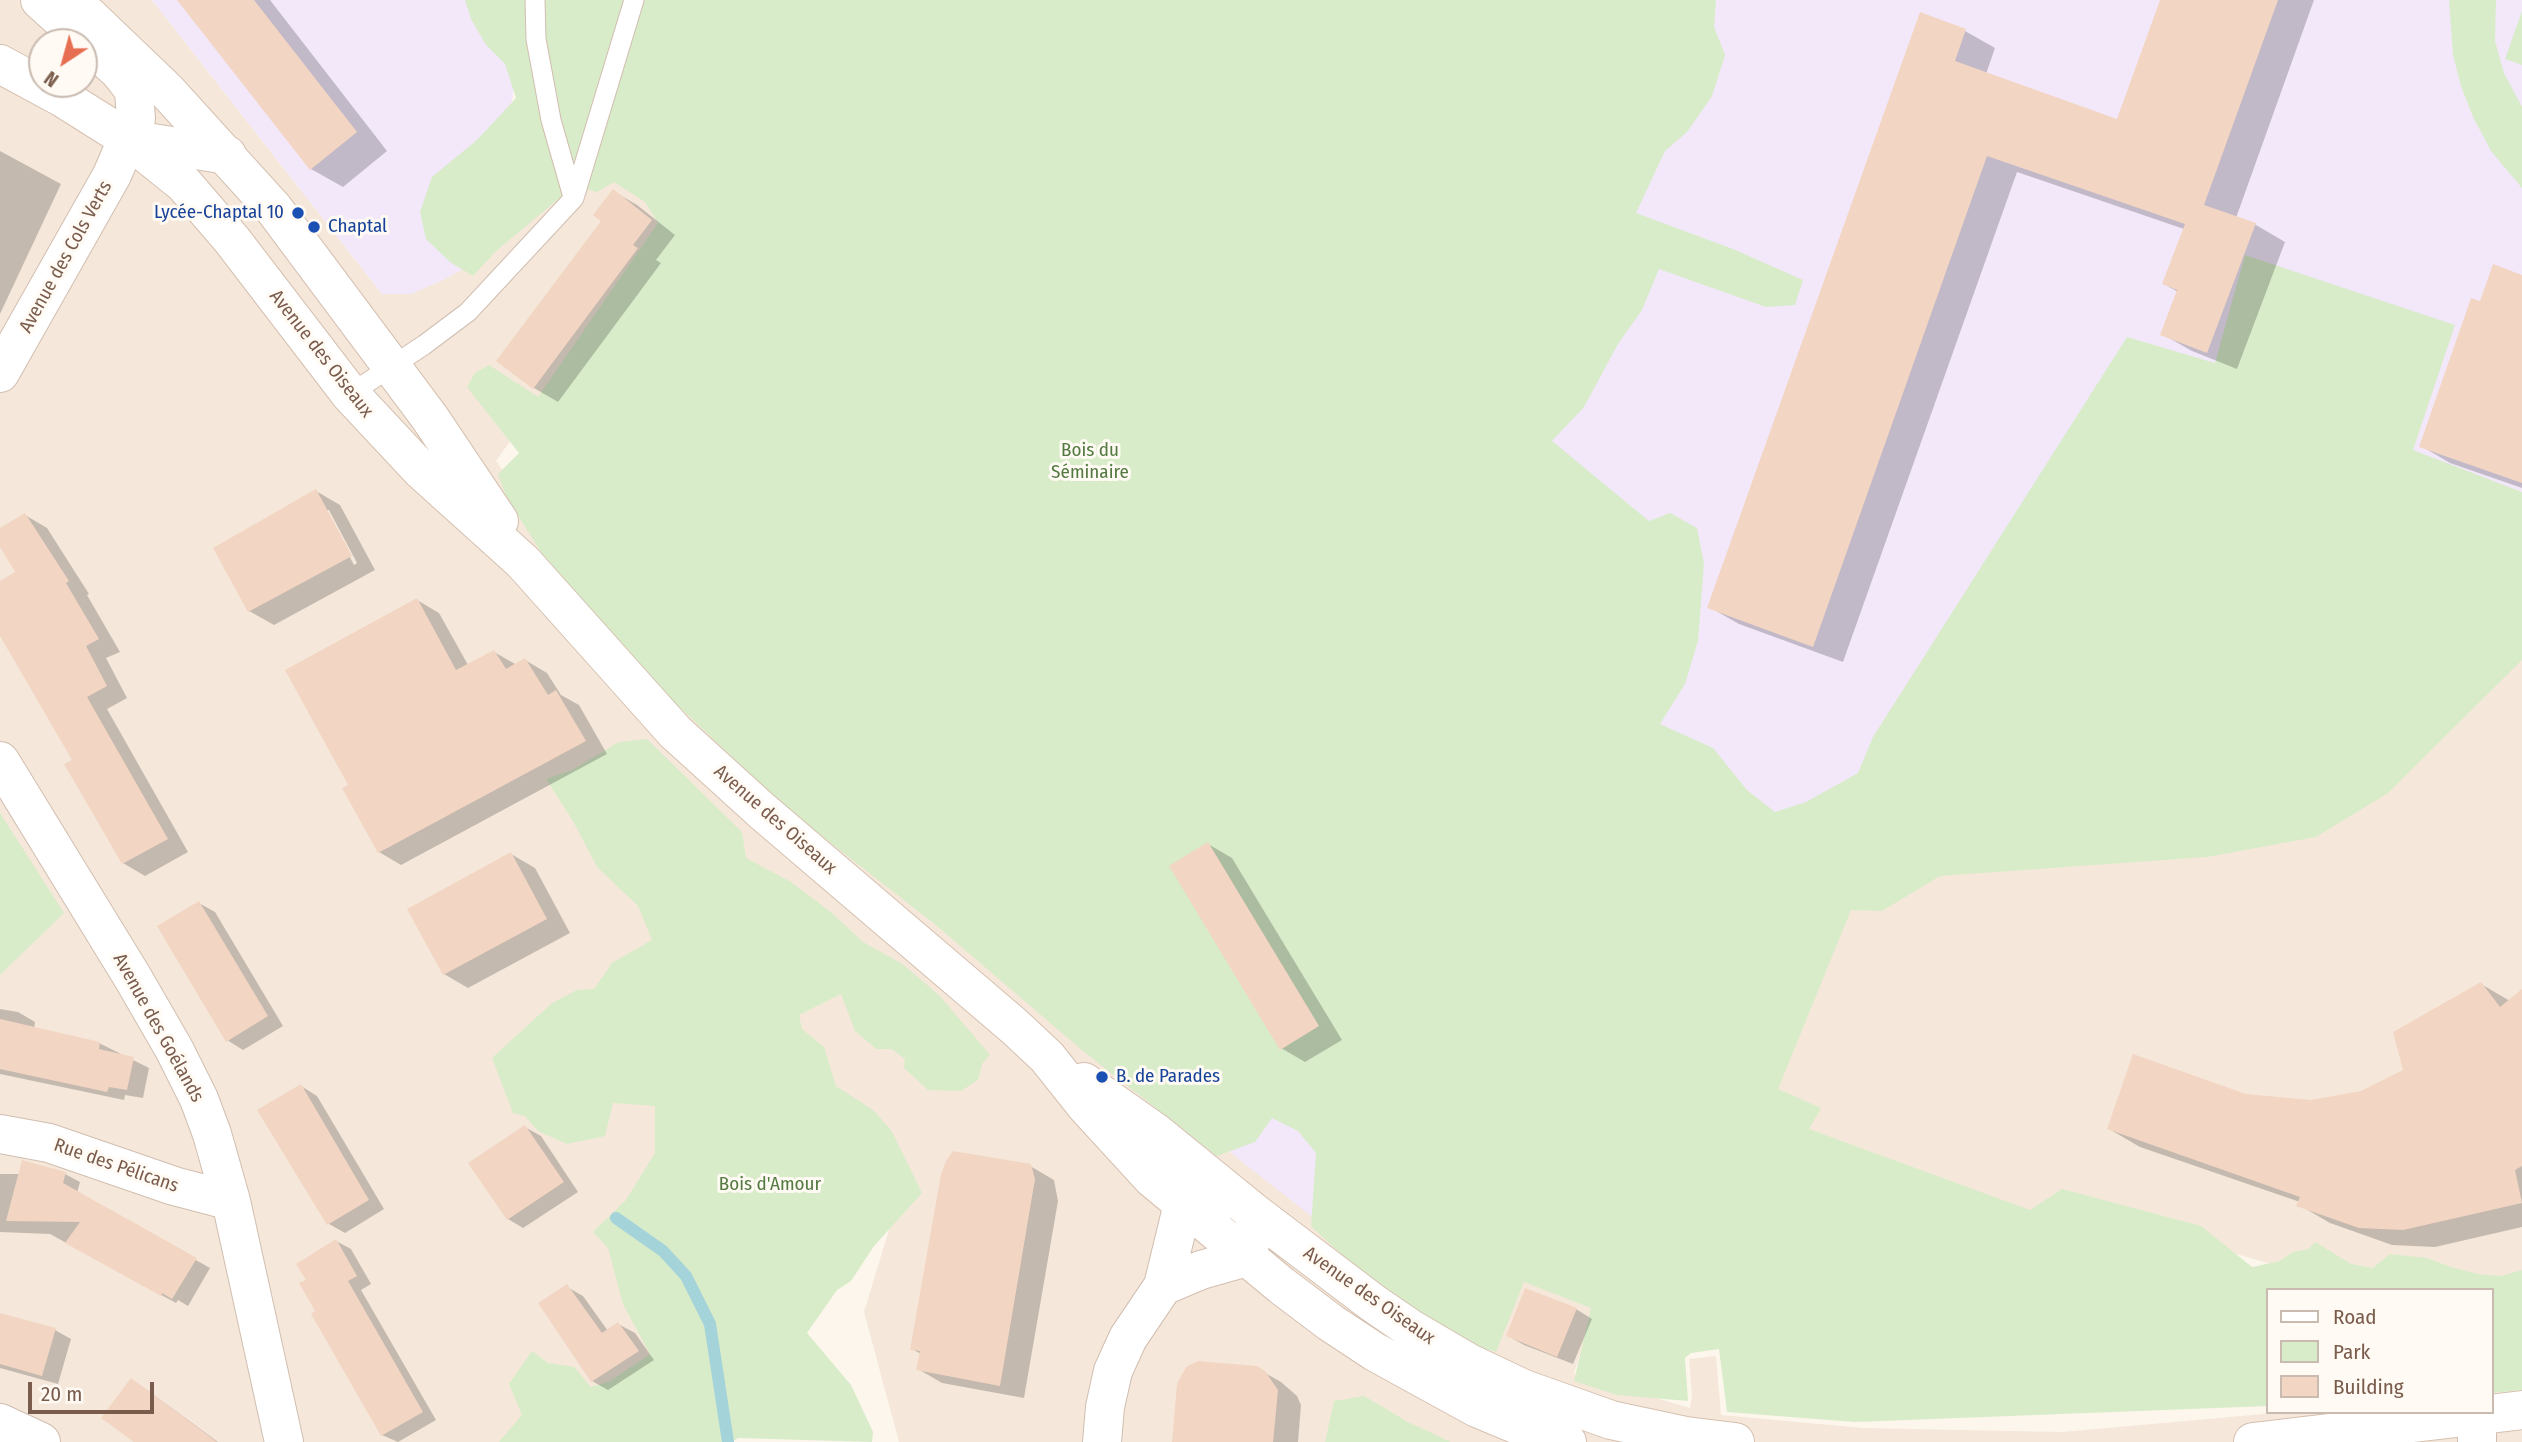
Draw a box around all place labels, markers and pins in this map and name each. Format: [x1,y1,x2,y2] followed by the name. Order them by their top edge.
[154,202,284,224] place label: Lycée-Chaptal 10
[290,205,306,221] marker: Lycée-Chaptal 10
[328,216,387,238] place label: Chaptal
[306,219,322,235] marker: Chaptal
[1116,1066,1220,1088] place label: B. de Parades
[1094,1069,1110,1085] marker: B. de Parades

